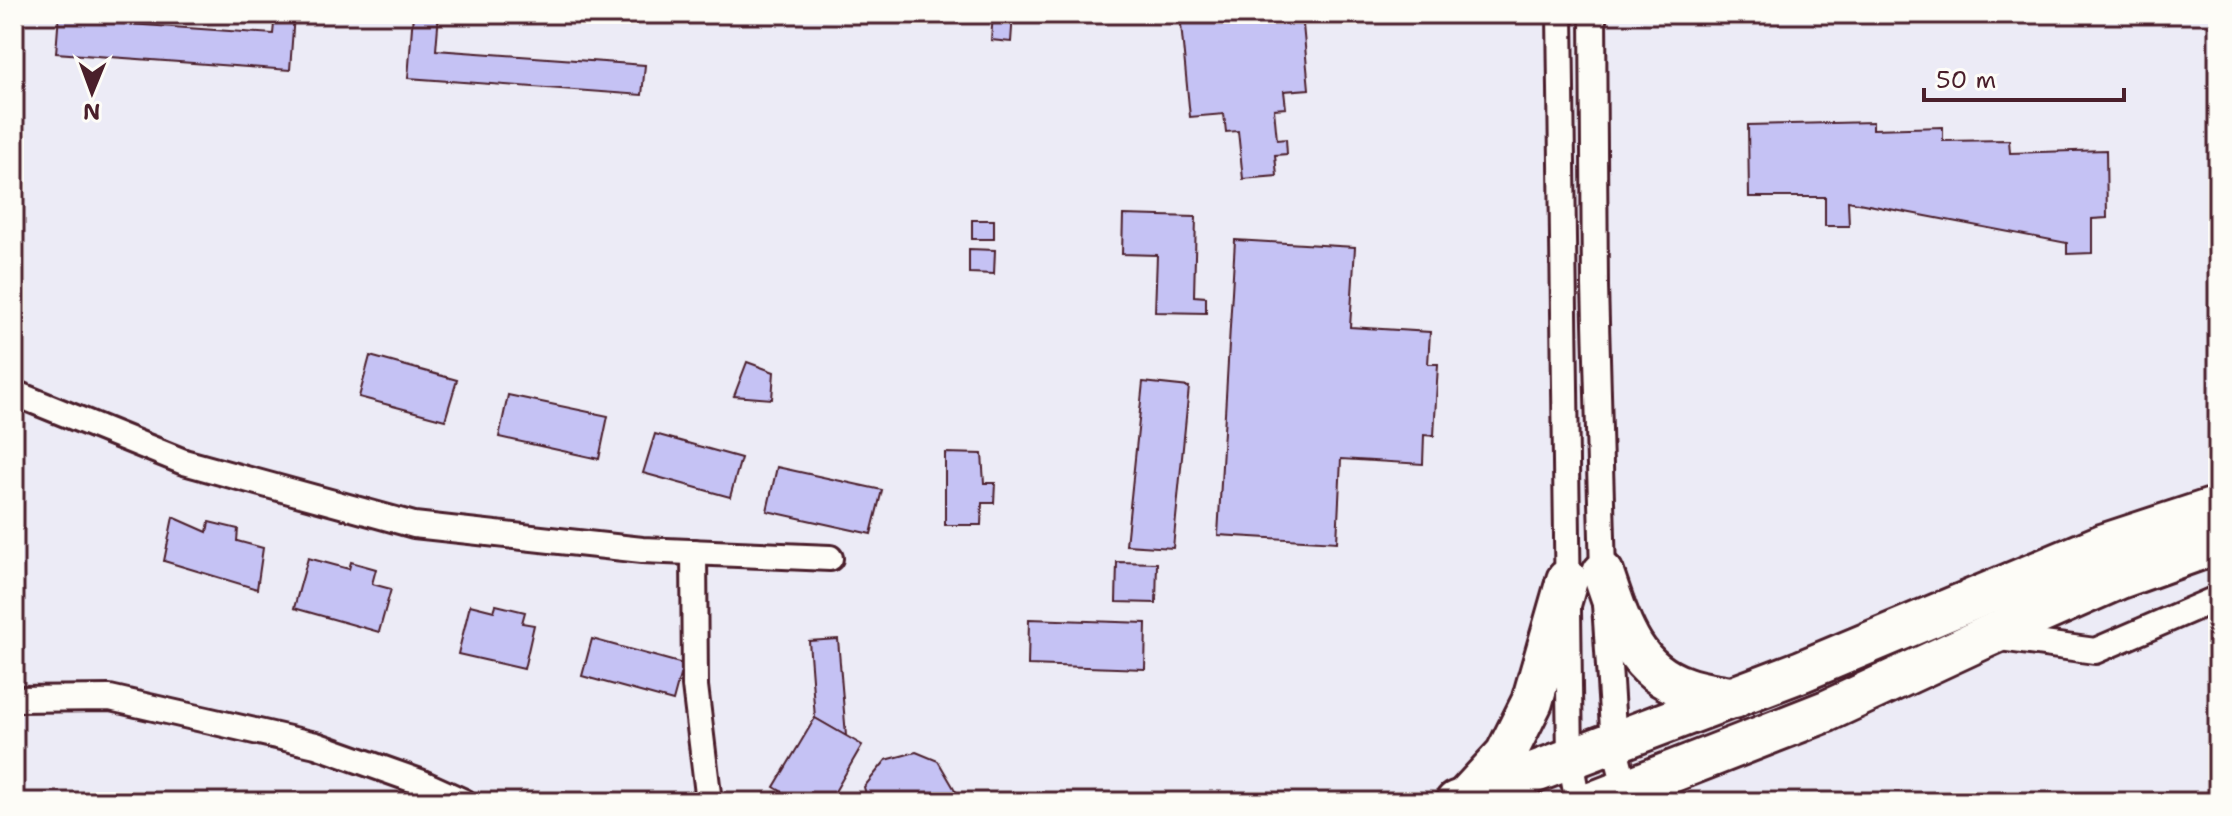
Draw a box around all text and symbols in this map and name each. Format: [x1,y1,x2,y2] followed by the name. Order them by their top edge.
[52,52,132,132] north arrow
[1924,52,2124,102] scale bar
[1936,64,1996,96] text: 50 m
[83,97,101,126] text: N

